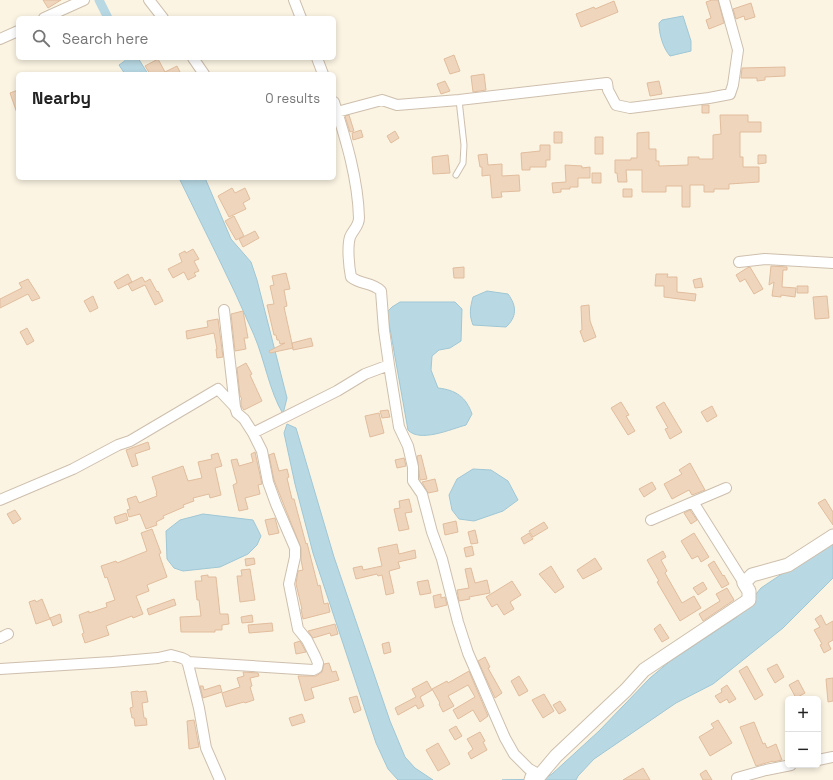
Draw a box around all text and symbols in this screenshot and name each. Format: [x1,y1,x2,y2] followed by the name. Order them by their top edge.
[16,16,336,60] search box
[30,27,52,49] icon: search
[62,29,148,48] text: Search here
[32,87,91,109] text: Nearby
[265,90,320,107] text: 0 results
[785,696,821,768] map controls
[785,696,821,732] button: +
[785,732,821,768] button: −

